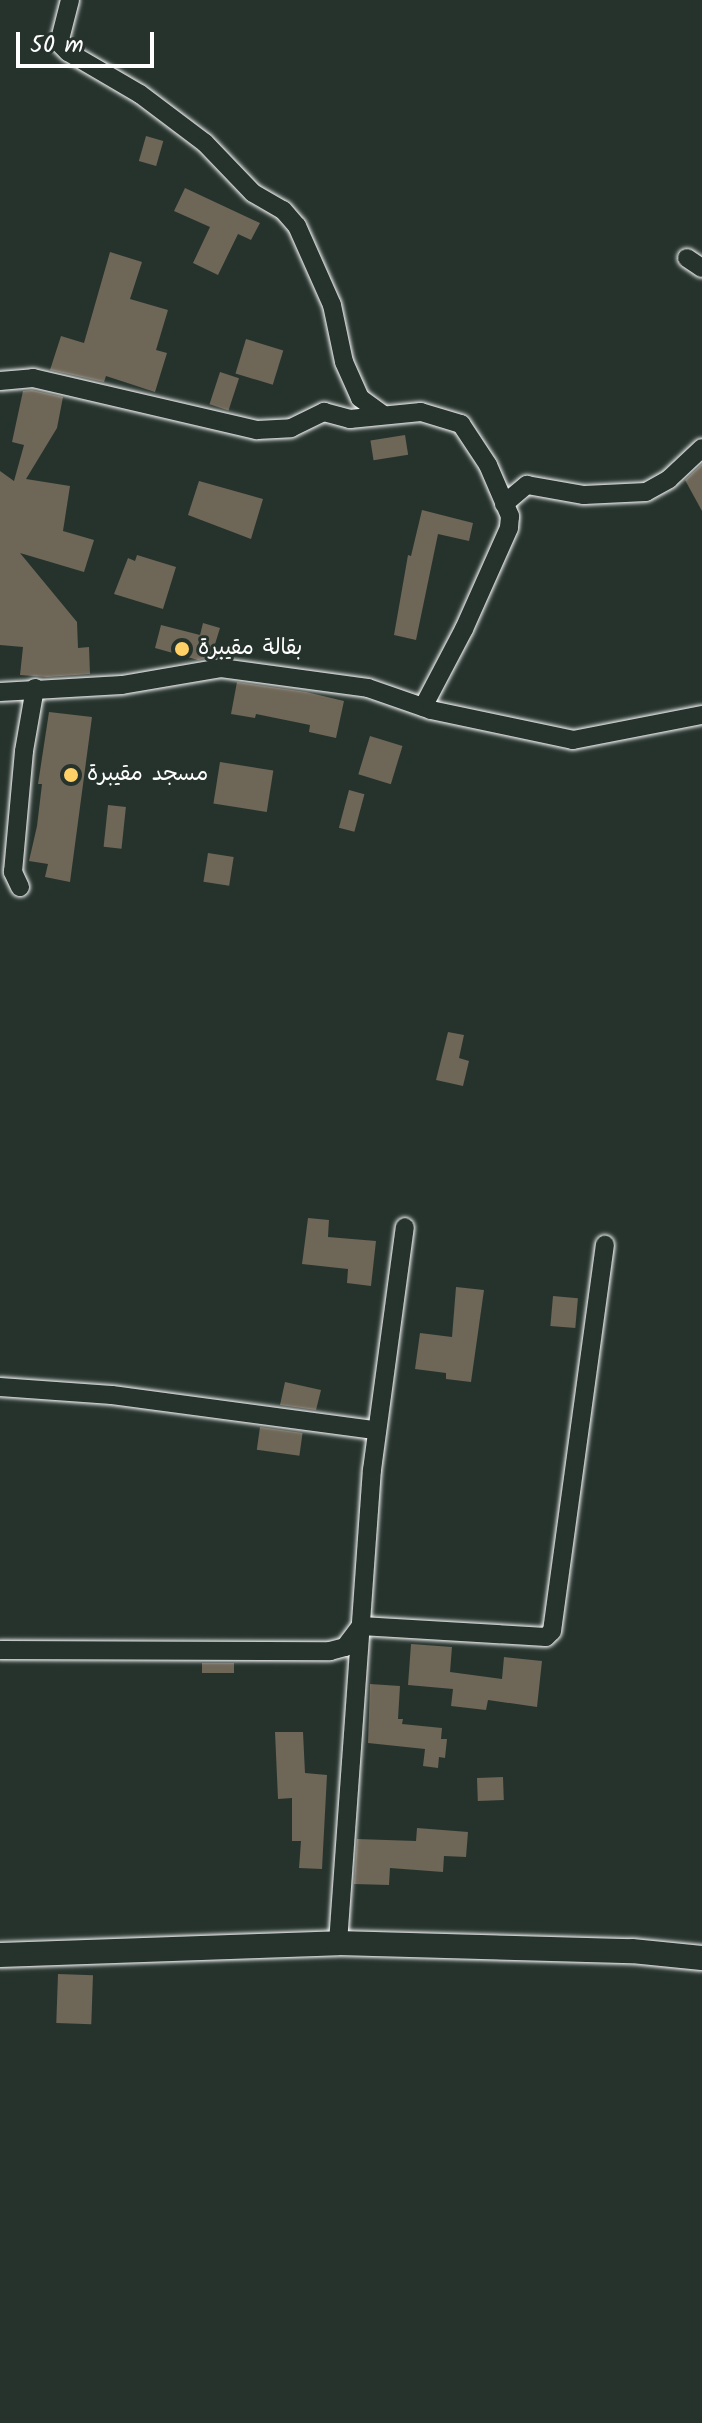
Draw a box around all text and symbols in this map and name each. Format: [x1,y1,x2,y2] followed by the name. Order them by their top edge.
[20,16,158,66] scale bar
[30,26,84,65] text: 50 m
[198,636,302,662] place label: بقالة مقيبرة
[173,640,191,658] marker: بقالة مقيبرة
[87,762,208,788] place label: مسجد مقيبرة
[62,766,80,784] marker: مسجد مقيبرة

